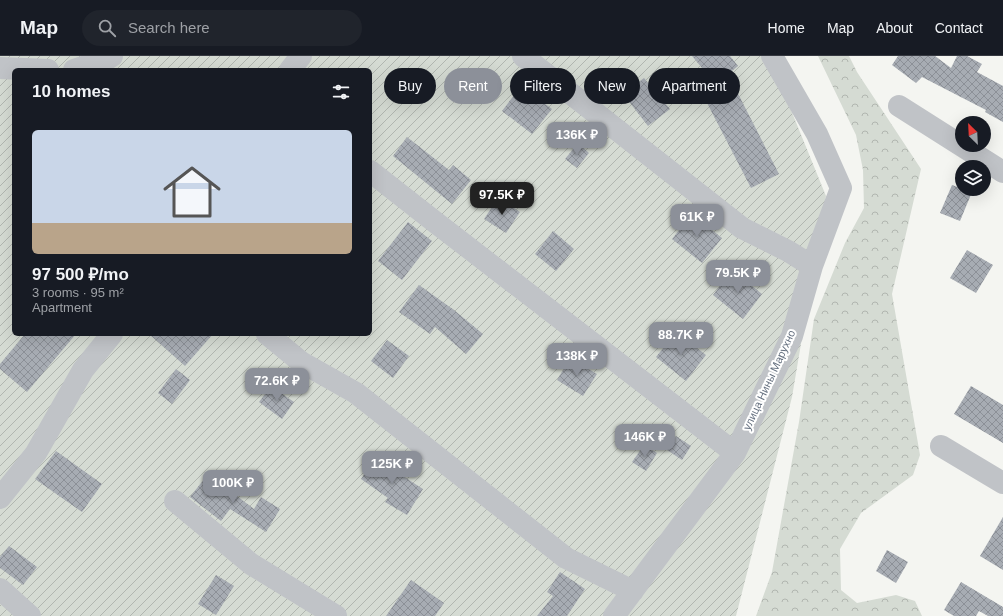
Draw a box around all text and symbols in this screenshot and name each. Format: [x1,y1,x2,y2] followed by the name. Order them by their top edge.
[82,10,362,46] search box
[20,17,58,38] text: Map
[96,17,118,39] icon: search
[128,19,210,36] text: Search here
[768,20,805,36] text: Home
[827,20,854,36] text: Map
[876,20,913,36] text: About
[935,20,983,36] text: Contact
[384,68,436,104] chip: Buy
[444,68,502,104] chip: Rent
[510,68,576,104] chip: Filters
[584,68,640,104] chip: New
[648,68,740,104] chip: Apartment
[330,81,352,103] icon: filters
[32,82,110,101] text: 10 homes
[955,116,991,152] north arrow
[955,116,991,196] map controls
[544,122,610,156] pin: 136K ₽
[556,127,598,142] text: 136K ₽
[156,156,228,228] icon: home
[955,160,991,196] button: layers
[465,182,539,216] pin: 97.5K ₽
[479,187,525,202] text: 97.5K ₽
[669,204,725,238] pin: 61K ₽
[679,209,715,224] text: 61K ₽
[701,260,775,294] pin: 79.5K ₽
[32,265,129,284] text: 97 500 ₽/mo
[715,265,761,280] text: 79.5K ₽
[32,285,124,300] text: 3 rooms · 95 m²
[32,300,92,315] text: Apartment
[644,322,718,356] pin: 88.7K ₽
[658,327,704,342] text: 88.7K ₽
[741,328,797,432] street label: улица Нины Марухно
[544,343,610,377] pin: 138K ₽
[556,348,598,363] text: 138K ₽
[240,368,314,402] pin: 72.6K ₽
[254,373,300,388] text: 72.6K ₽
[612,424,678,458] pin: 146K ₽
[624,429,666,444] text: 146K ₽
[359,451,425,485] pin: 125K ₽
[371,456,413,471] text: 125K ₽
[200,470,266,504] pin: 100K ₽
[212,475,254,490] text: 100K ₽

